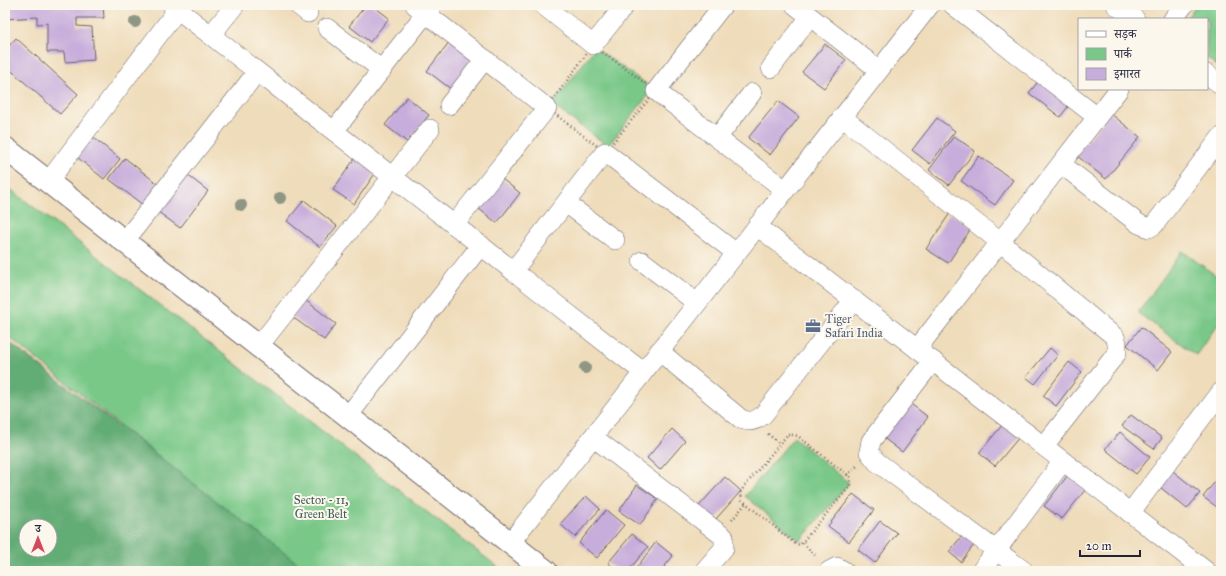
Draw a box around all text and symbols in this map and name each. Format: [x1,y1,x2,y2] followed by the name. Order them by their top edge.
[1078,18,1208,90] legend
[1113,27,1138,41] text: सड़क
[1113,47,1133,61] text: पार्क
[1113,67,1141,81] text: इमारत
[825,312,883,340] place label: Tiger Safari India
[804,317,822,335] office icon: Tiger Safari India
[294,493,348,521] park label: Sector - 11, Green Belt
[18,518,58,558] north arrow
[34,522,42,535] text: उ
[1080,532,1140,558] scale bar
[1086,539,1112,553] text: 20 m

